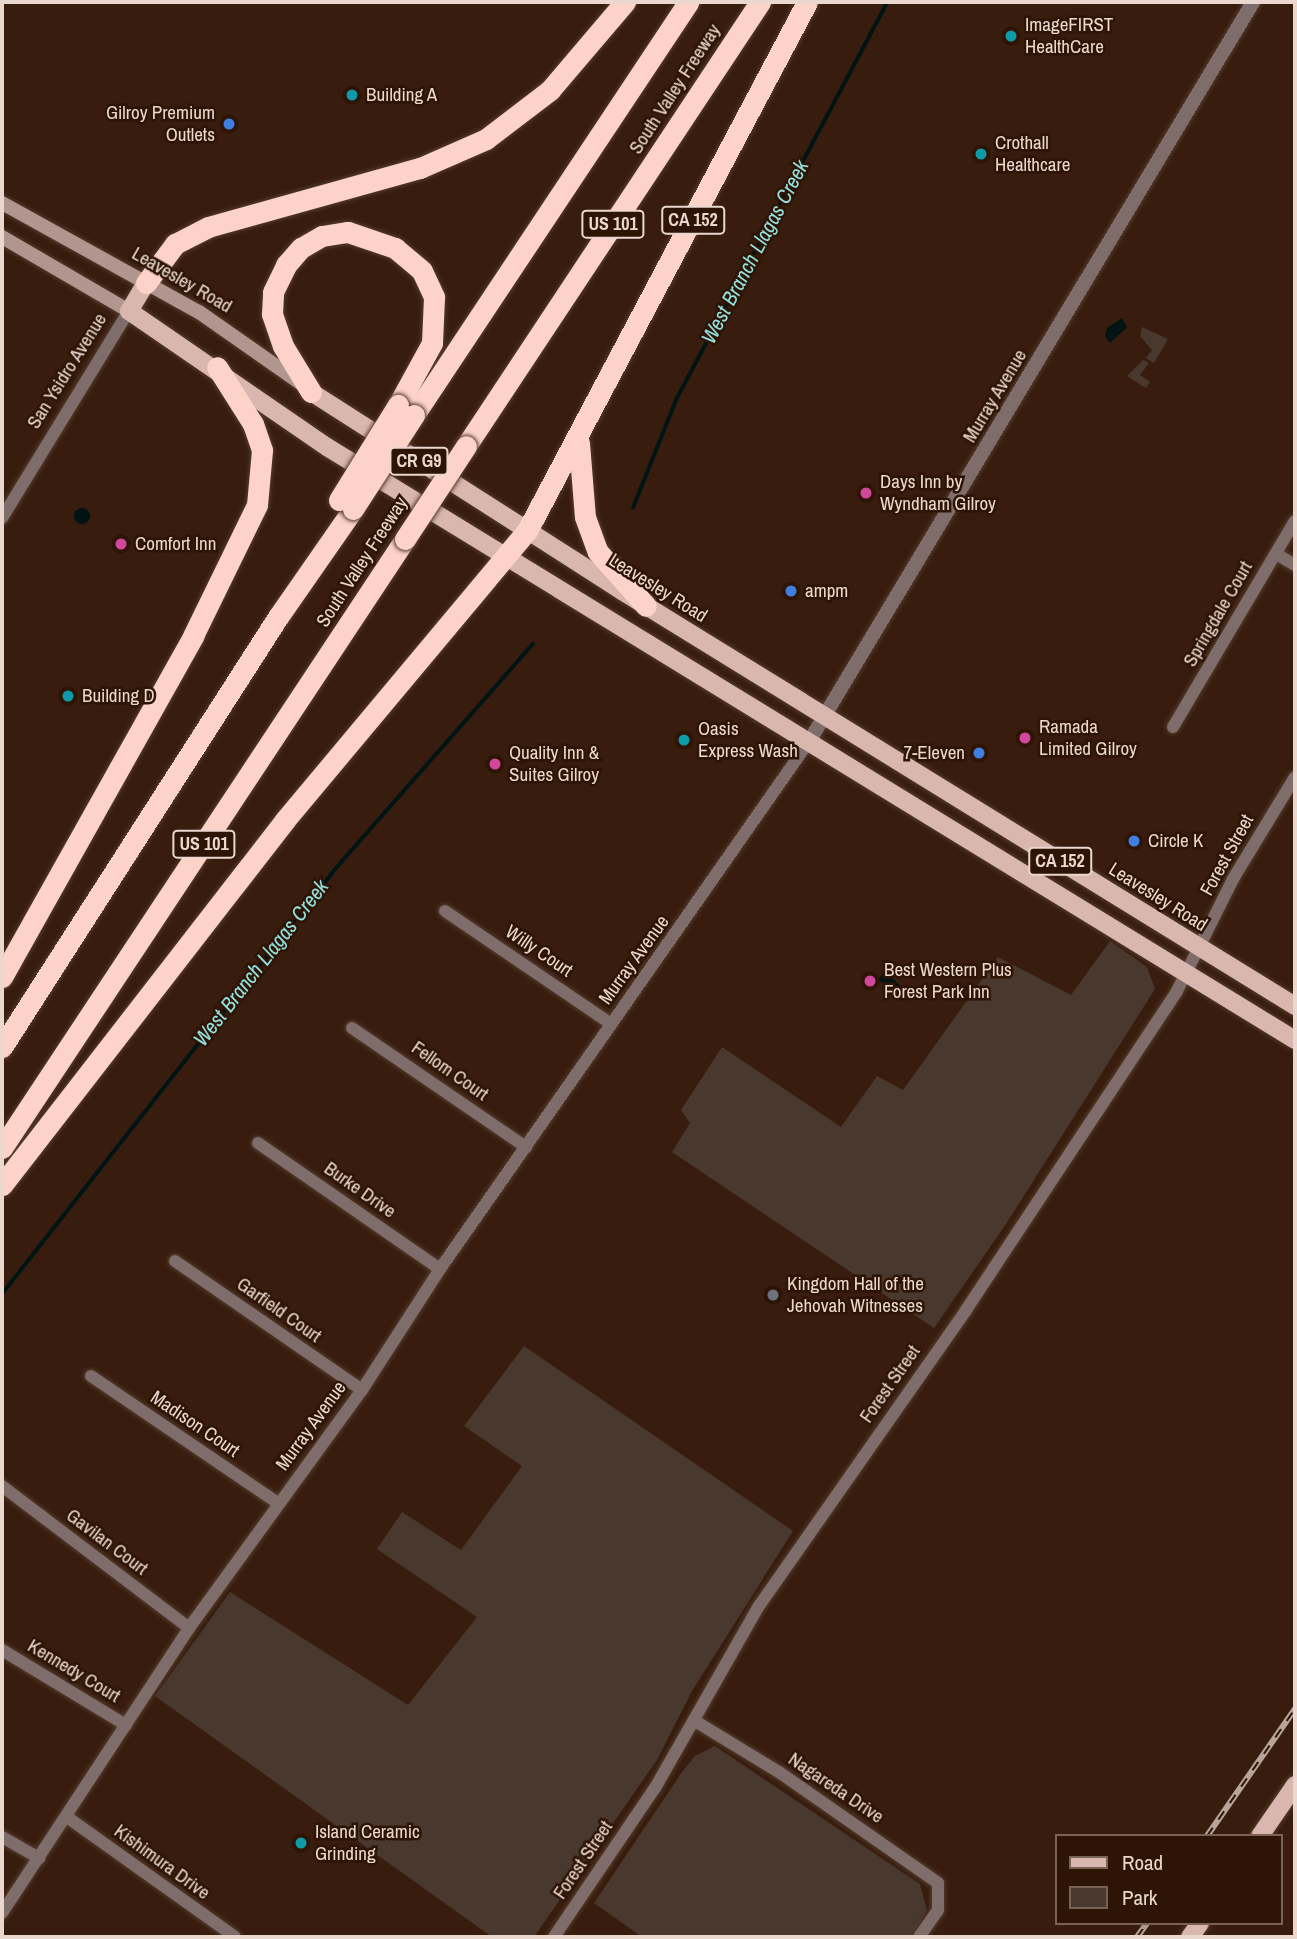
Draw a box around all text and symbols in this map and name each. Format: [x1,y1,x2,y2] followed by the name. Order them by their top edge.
[1025,14,1113,58] place label: ImageFIRST HealthCare
[624,20,726,158] street label: South Valley Freeway
[1003,28,1019,44] marker: ImageFIRST HealthCare
[366,84,438,106] place label: Building A
[344,87,360,103] marker: Building A
[106,102,215,146] place label: Gilroy Premium Outlets
[221,116,237,132] marker: Gilroy Premium Outlets
[995,132,1070,176] place label: Crothall Healthcare
[973,146,989,162] marker: Crothall Healthcare
[696,156,814,348] water label: West Branch Llagas Creek
[660,205,726,234] road number: CA 152
[580,210,646,238] road number: US 101
[128,242,236,318] street label: Leavesley Road
[22,309,112,433] street label: San Ysidro Avenue
[958,345,1032,447] street label: Murray Avenue
[389,447,449,476] road number: CR G9
[880,471,996,515] place label: Days Inn by Wyndham Gilroy
[858,485,874,501] marker: Days Inn by Wyndham Gilroy
[311,493,413,631] street label: South Valley Freeway
[135,533,216,555] place label: Comfort Inn
[113,536,129,552] marker: Comfort Inn
[605,549,711,627] street label: Leavesley Road
[1179,557,1257,671] street label: Springdale Court
[805,580,848,602] place label: ampm
[783,583,799,599] marker: ampm
[82,685,155,707] place label: Building D
[60,688,76,704] marker: Building D
[1039,716,1137,760] place label: Ramada Limited Gilroy
[698,718,798,762] place label: Oasis Express Wash
[1017,730,1033,746] marker: Ramada Limited Gilroy
[676,732,692,748] marker: Oasis Express Wash
[509,742,599,786] place label: Quality Inn & Suites Gilroy
[904,742,965,764] place label: 7-Eleven
[971,745,987,761] marker: 7-Eleven
[487,756,503,772] marker: Quality Inn & Suites Gilroy
[1195,810,1259,900] street label: Forest Street
[171,830,237,858] road number: US 101
[1148,830,1203,852] place label: Circle K
[1126,833,1142,849] marker: Circle K
[1027,846,1093,876] road number: CA 152
[1105,858,1211,936] street label: Leavesley Road
[188,875,334,1051] water label: West Branch Llagas Creek
[594,911,674,1009] street label: Murray Avenue
[501,920,577,982] street label: Willy Court
[884,959,1012,1003] place label: Best Western Plus Forest Park Inn
[862,973,878,989] marker: Best Western Plus Forest Park Inn
[407,1036,493,1106] street label: Fellom Court
[320,1157,400,1223] street label: Burke Drive
[232,1273,326,1347] street label: Garfield Court
[787,1273,924,1317] place label: Kingdom Hall of the Jehovah Witnesses
[765,1287,781,1303] marker: Kingdom Hall of the Jehovah Witnesses
[855,1341,925,1427] street label: Forest Street
[271,1377,351,1475] street label: Murray Avenue
[146,1386,244,1462] street label: Madison Court
[62,1504,152,1580] street label: Gavilan Court
[24,1634,124,1708] street label: Kennedy Court
[784,1748,888,1828] street label: Nagareda Drive
[549,1817,617,1903] street label: Forest Street
[110,1820,214,1904] street label: Kishimura Drive
[315,1821,420,1865] place label: Island Ceramic Grinding
[1056,1834,1283,1925] legend
[293,1835,309,1851] marker: Island Ceramic Grinding
[1122,1848,1163,1877] text: Road
[1122,1883,1157,1912] text: Park

